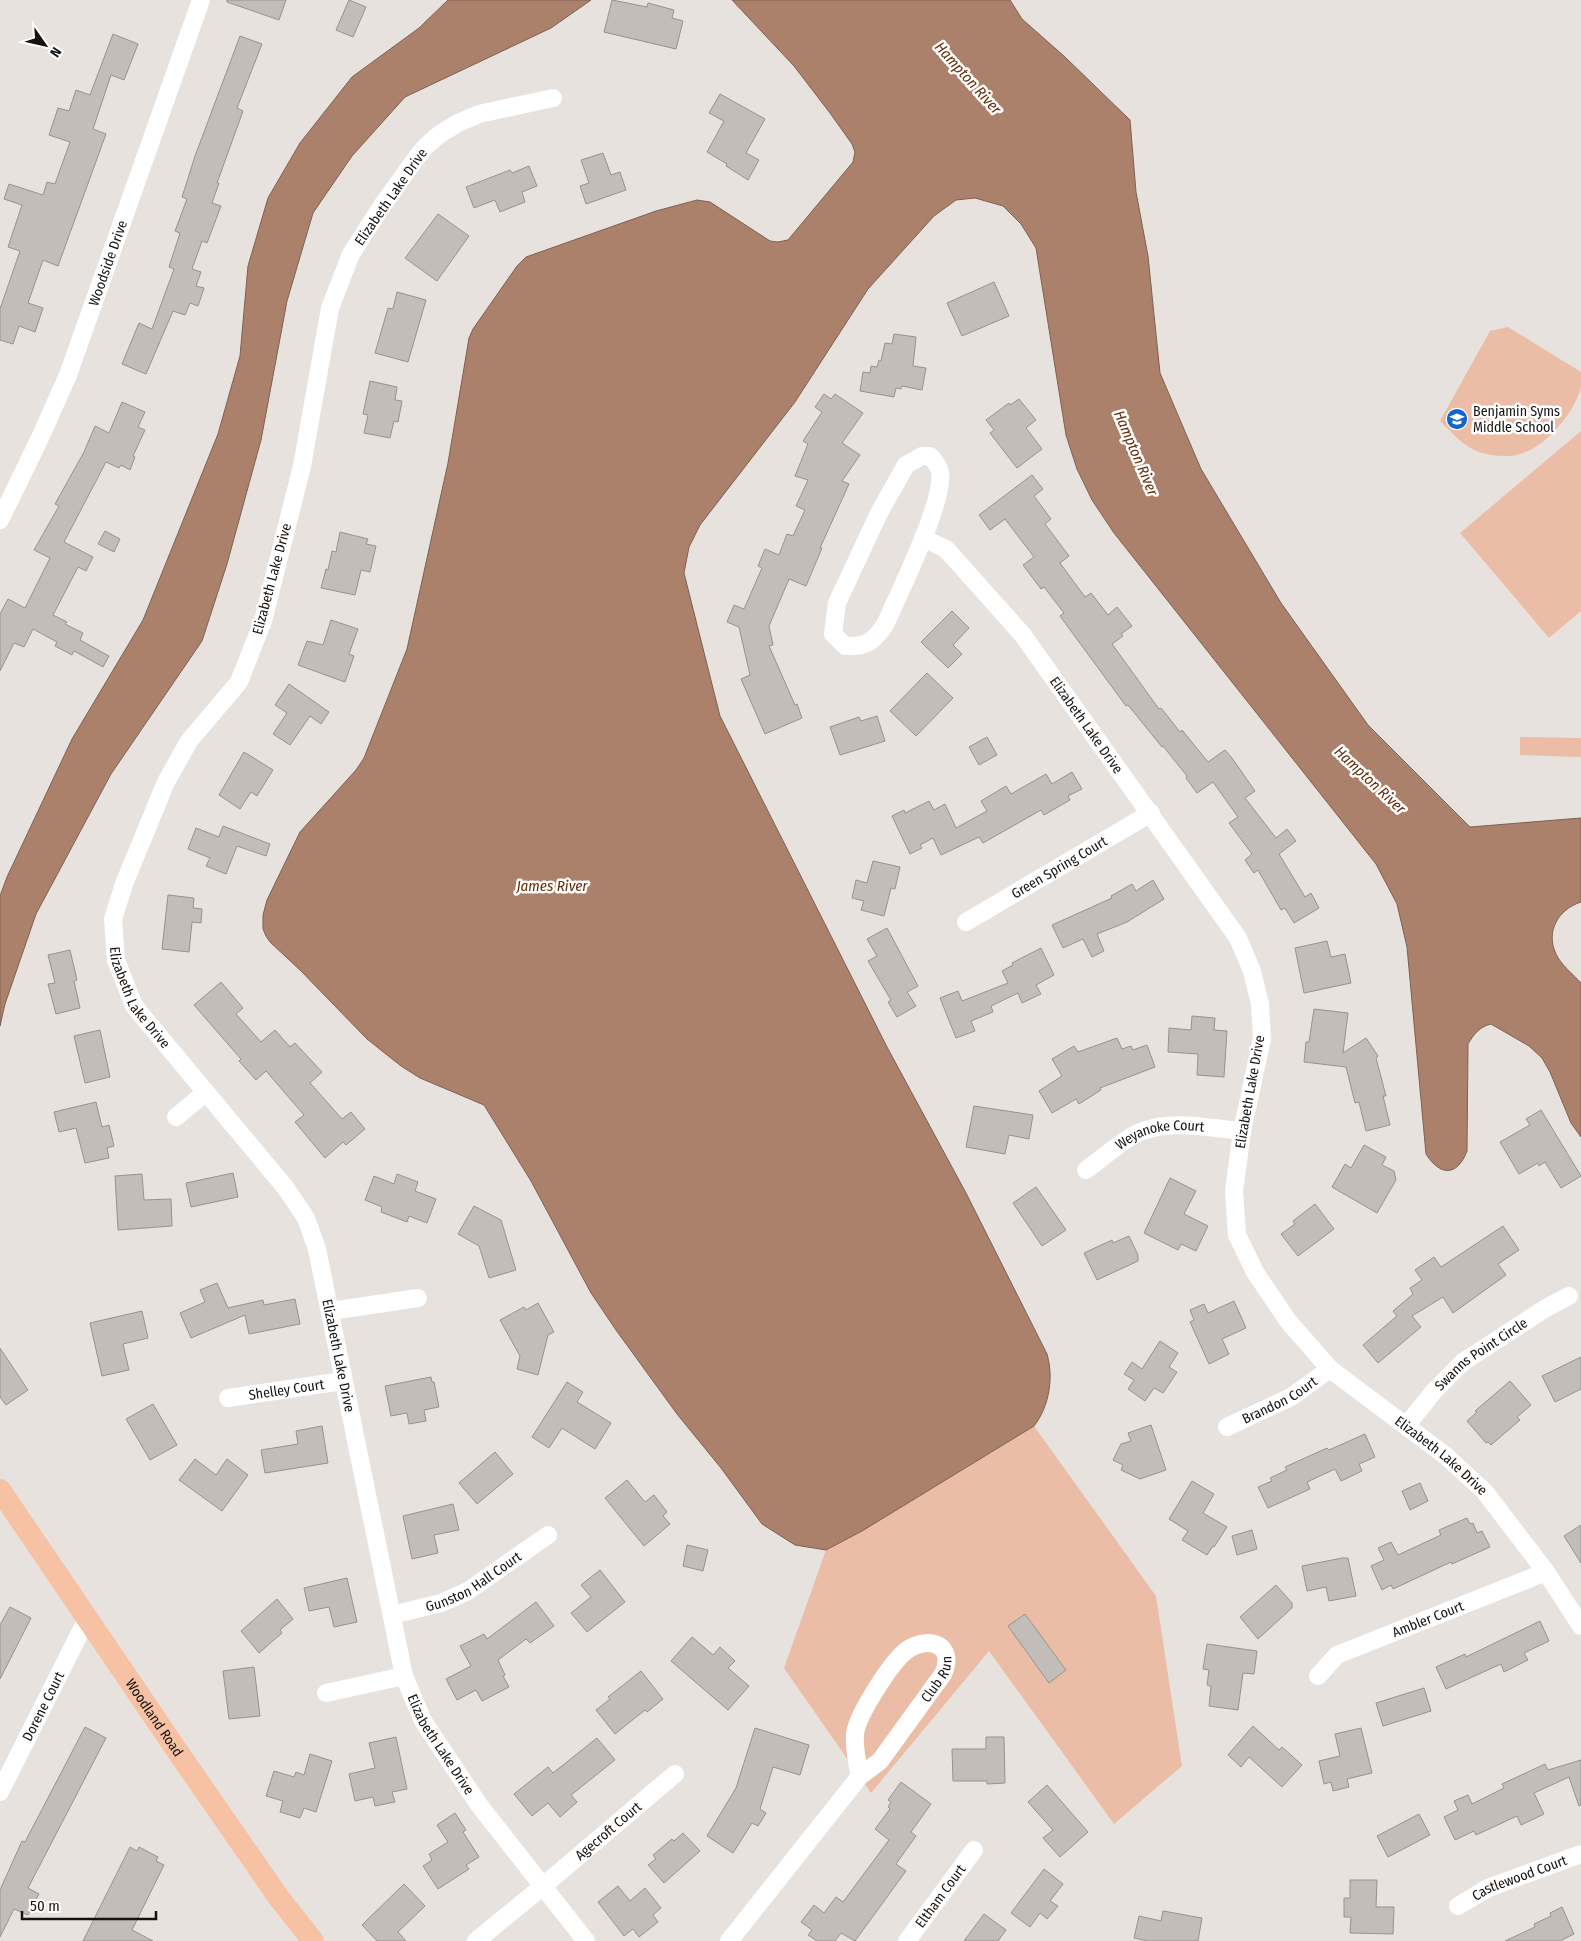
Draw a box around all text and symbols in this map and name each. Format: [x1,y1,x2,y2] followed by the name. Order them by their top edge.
[20,20,70,70] north arrow
[931,38,1006,118] water label: Hampton River
[46,44,65,60] text: N
[351,145,431,249] street label: Elizabeth Lake Drive
[85,218,131,308] street label: Woodside Drive
[1473,403,1560,436] place label: Benjamin Syms Middle School
[1445,407,1469,431] school or university icon: Benjamin Syms Middle School
[1110,408,1162,499] water label: Hampton River
[249,521,295,637] street label: Elizabeth Lake Drive
[1046,673,1127,777] street label: Elizabeth Lake Drive
[1331,742,1410,818] water label: Hampton River
[1008,832,1110,902] street label: Green Spring Court
[515,877,588,895] water label: James River
[107,946,174,1052] street label: Elizabeth Lake Drive
[1232,1034,1268,1150] street label: Elizabeth Lake Drive
[1112,1117,1205,1153] street label: Weyanoke Court
[319,1297,359,1414] street label: Elizabeth Lake Drive
[1431,1314,1531,1394] street label: Swanns Point Circle
[1239,1372,1321,1427] street label: Brandon Court
[248,1375,326,1403] street label: Shelley Court
[1392,1412,1491,1498] street label: Elizabeth Lake Drive
[424,1548,525,1615] street label: Gunston Hall Court
[1390,1597,1466,1641] street label: Ambler Court
[917,1656,955,1705] street label: Club Run
[19,1668,68,1744] street label: Dorene Court
[122,1675,187,1760] street label: Woodland Road
[404,1692,478,1798] street label: Elizabeth Lake Drive
[571,1798,645,1864] street label: Agecroft Court
[1469,1851,1570,1904] street label: Castlewood Court
[911,1861,969,1931] street label: Eltham Court
[22,1888,156,1920] scale bar
[30,1897,60,1915] text: 50 m

